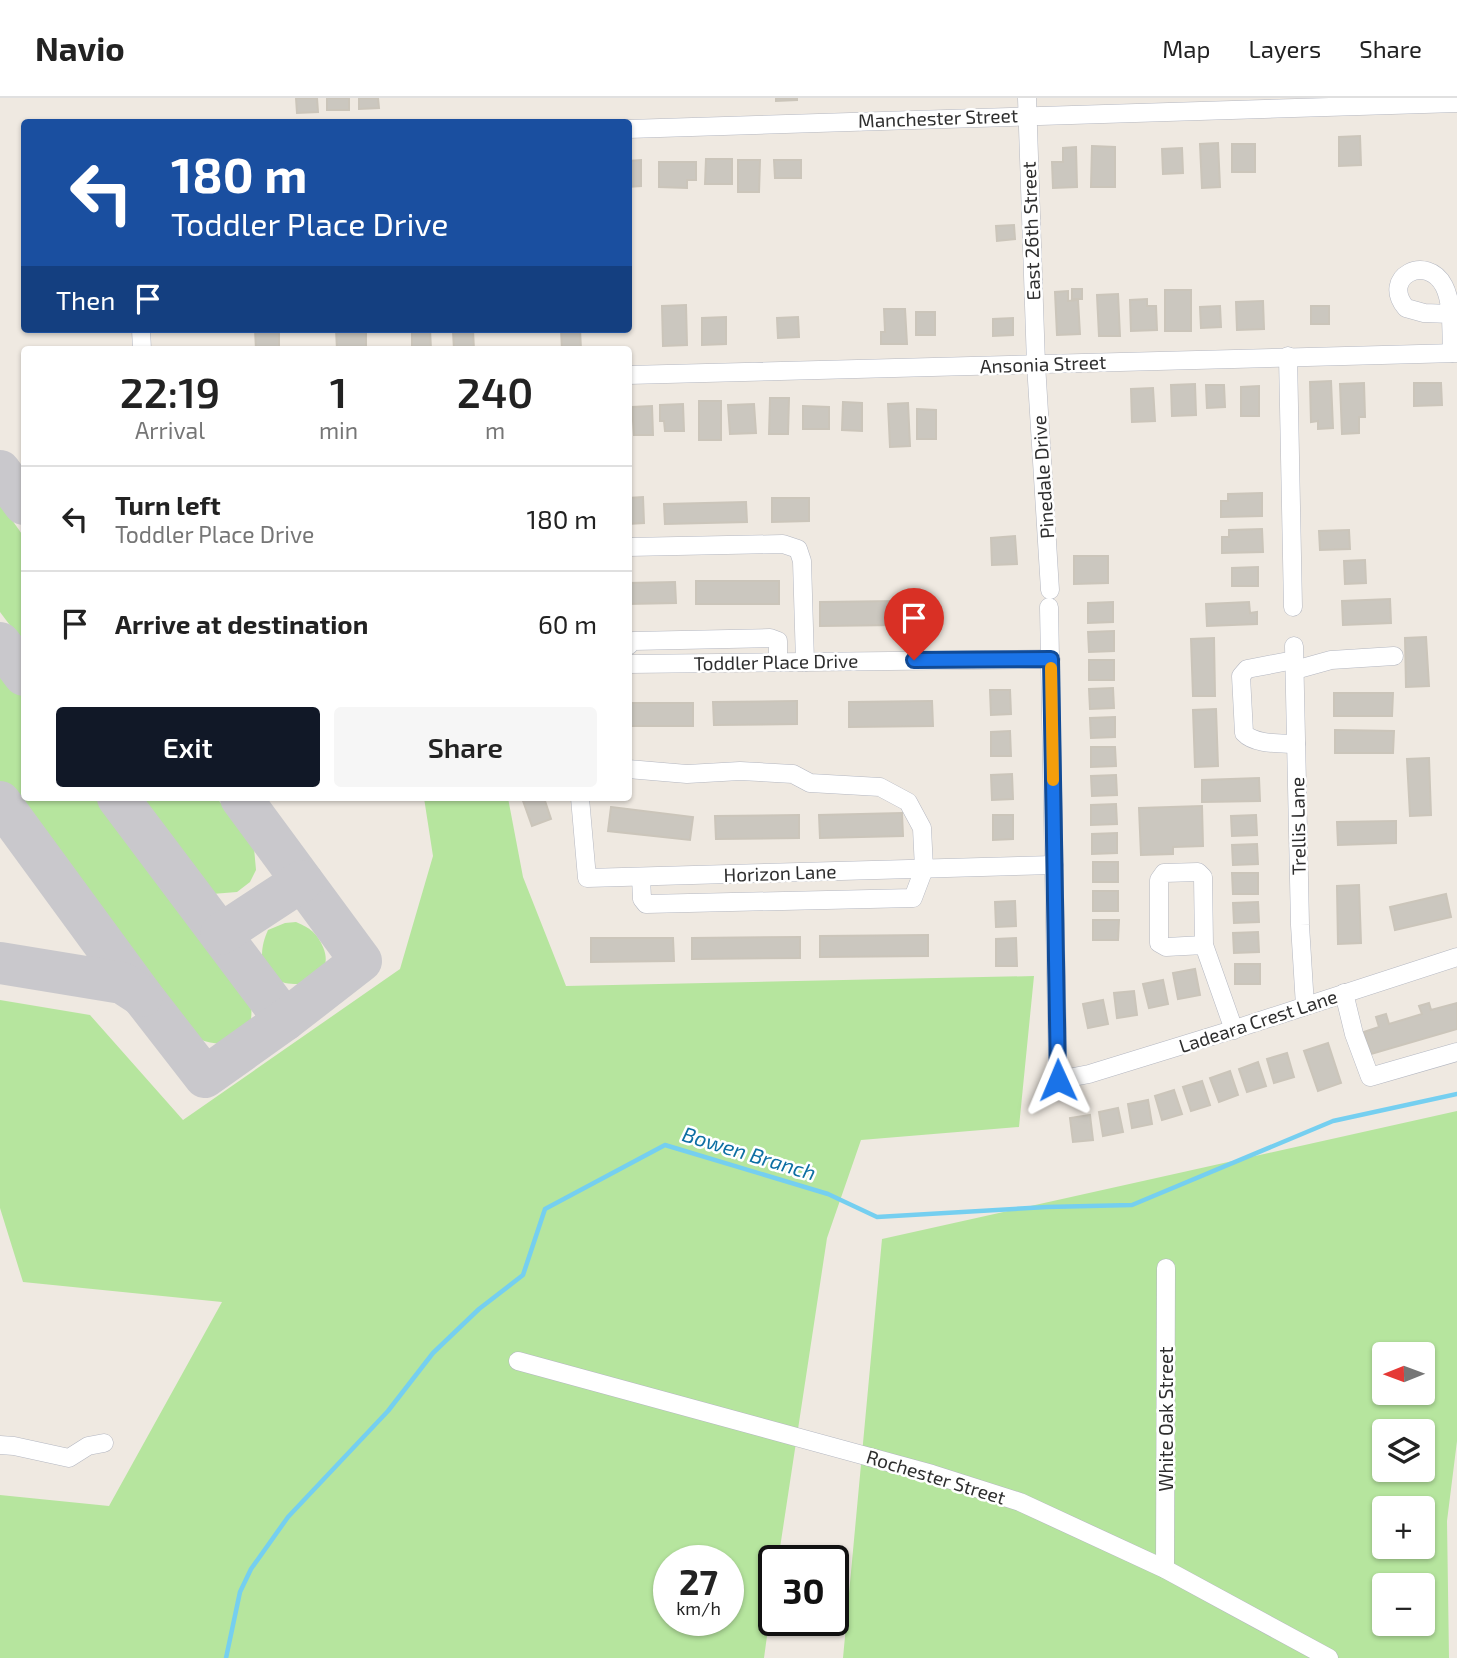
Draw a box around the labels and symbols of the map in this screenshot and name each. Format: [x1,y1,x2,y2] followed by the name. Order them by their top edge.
[858,103,1018,132] street label: Manchester Street
[1017,161,1044,301] street label: East 26th Street
[979,350,1107,377] street label: Ansonia Street
[1027,415,1058,540] street label: Pinedale Drive
[884,588,944,660] pin
[693,649,859,674] street label: Toddler Place Drive
[1285,777,1310,875] street label: Trellis Lane
[723,859,837,886] street label: Horizon Lane
[1176,984,1340,1057] street label: Ladeara Crest Lane
[1021,1043,1095,1117] position arrow
[680,1120,819,1185] water label: Bowen Branch
[1372,1342,1435,1405] north arrow
[1154,1346,1177,1492] street label: White Oak Street
[864,1444,1009,1509] street label: Rochester Street
[758,1545,849,1636] speed limit sign: 30

